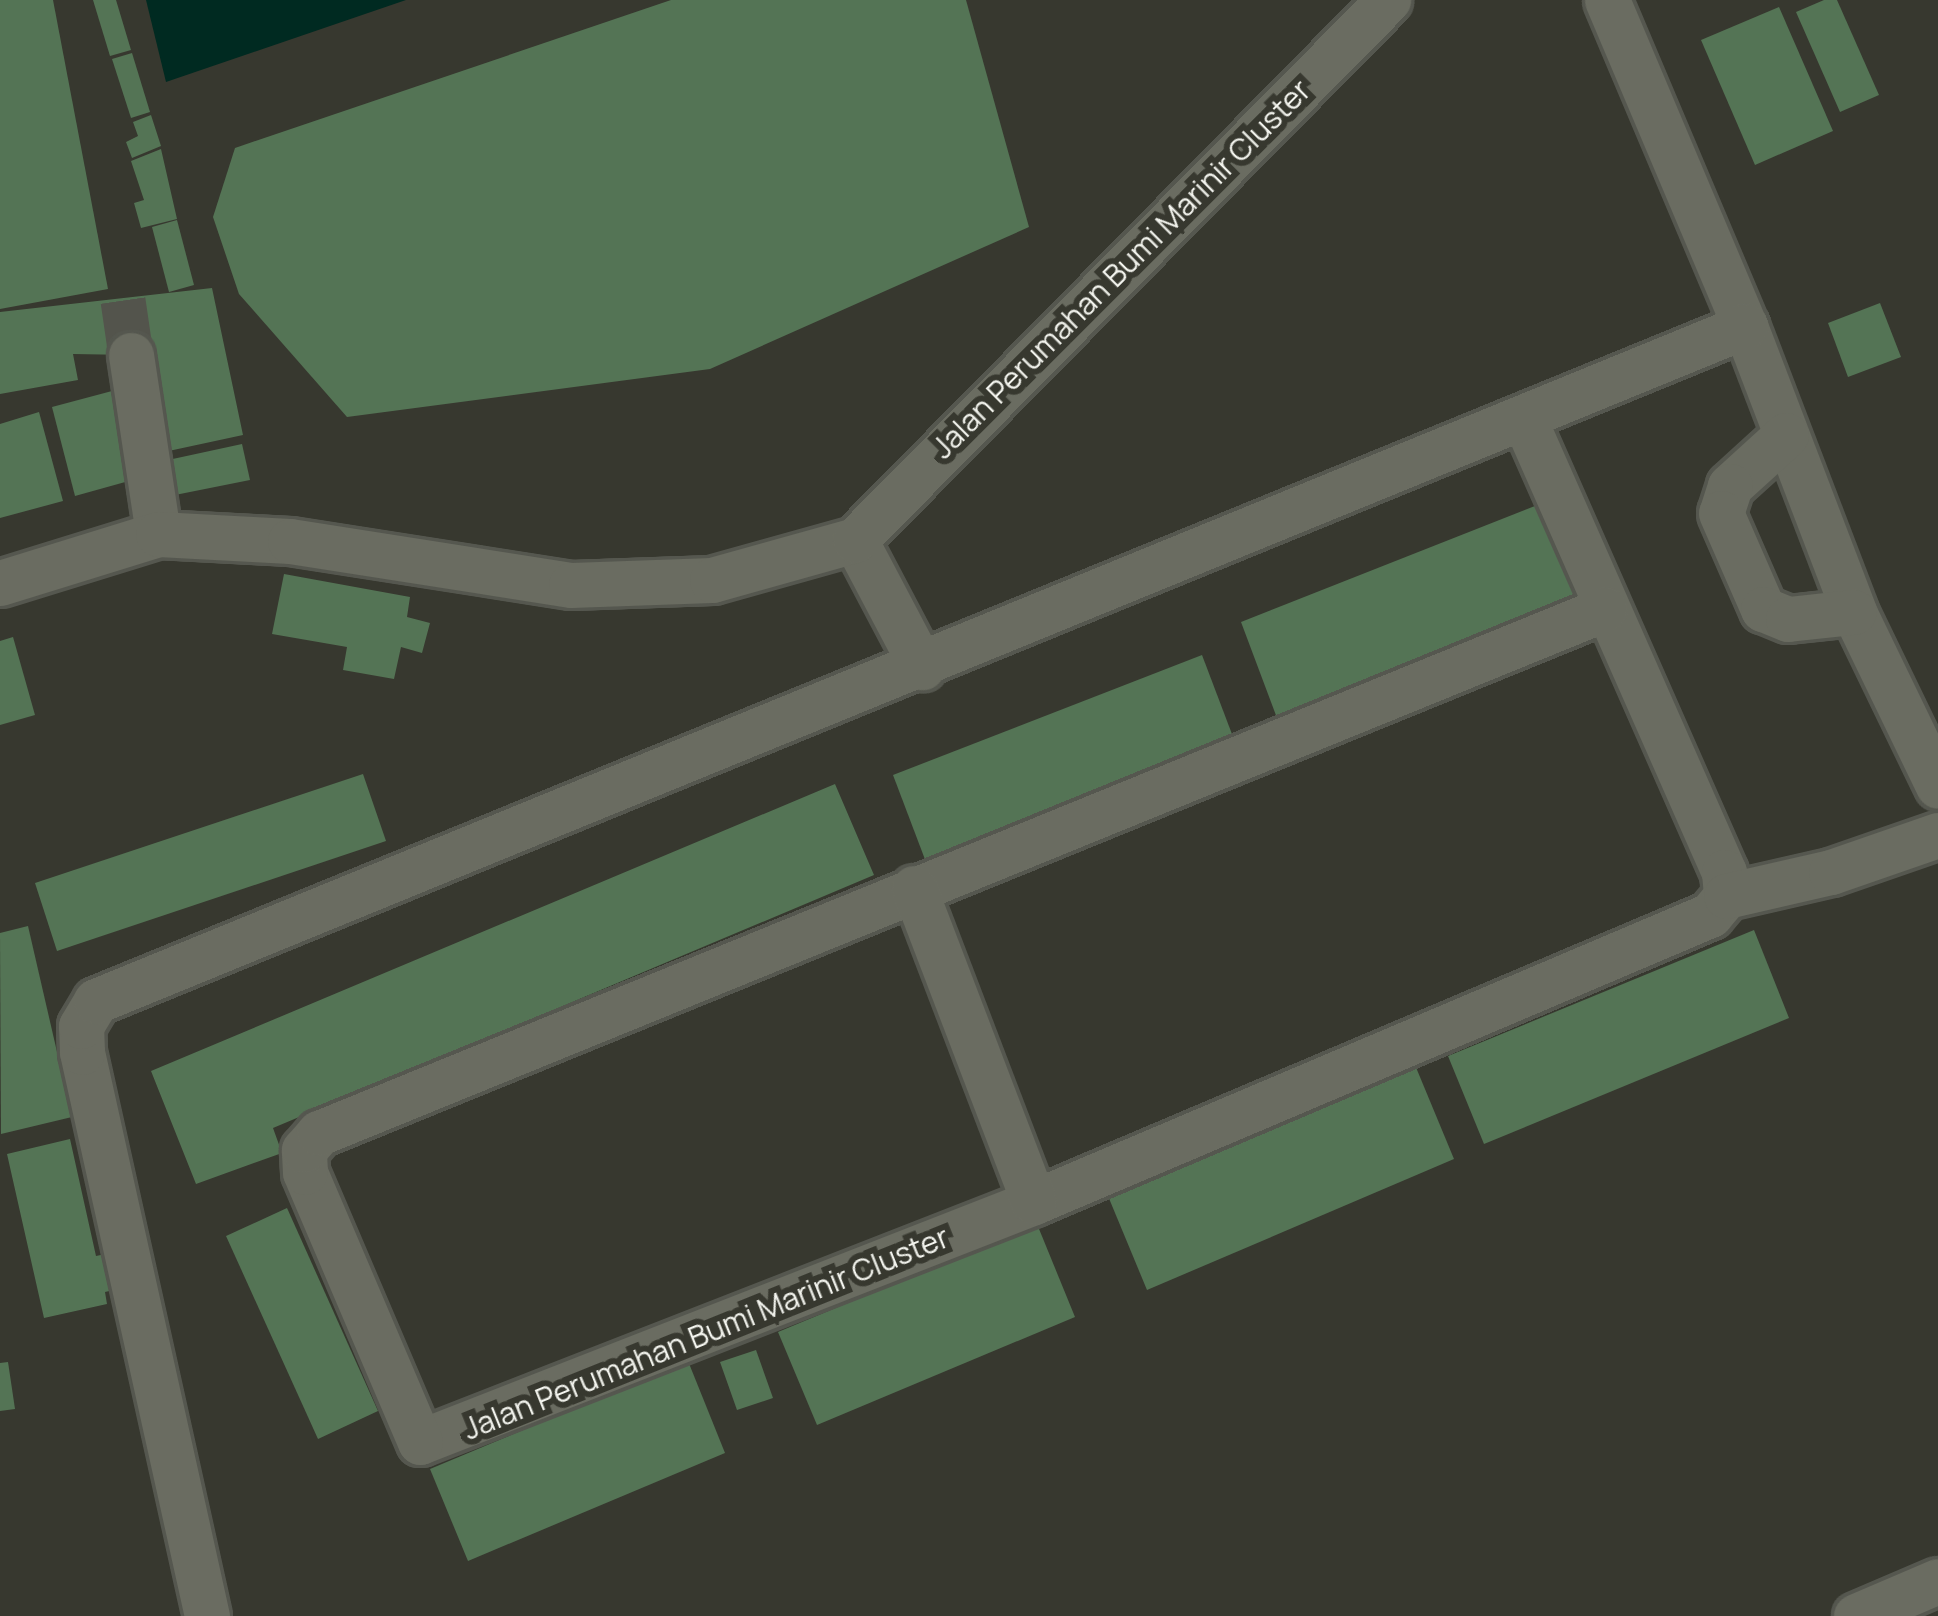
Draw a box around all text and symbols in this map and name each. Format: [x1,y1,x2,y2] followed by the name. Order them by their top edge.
[924,72,1318,466] street label: Jalan Perumahan Bumi Marinir Cluster
[458,1219,954,1447] street label: Jalan Perumahan Bumi Marinir Cluster

